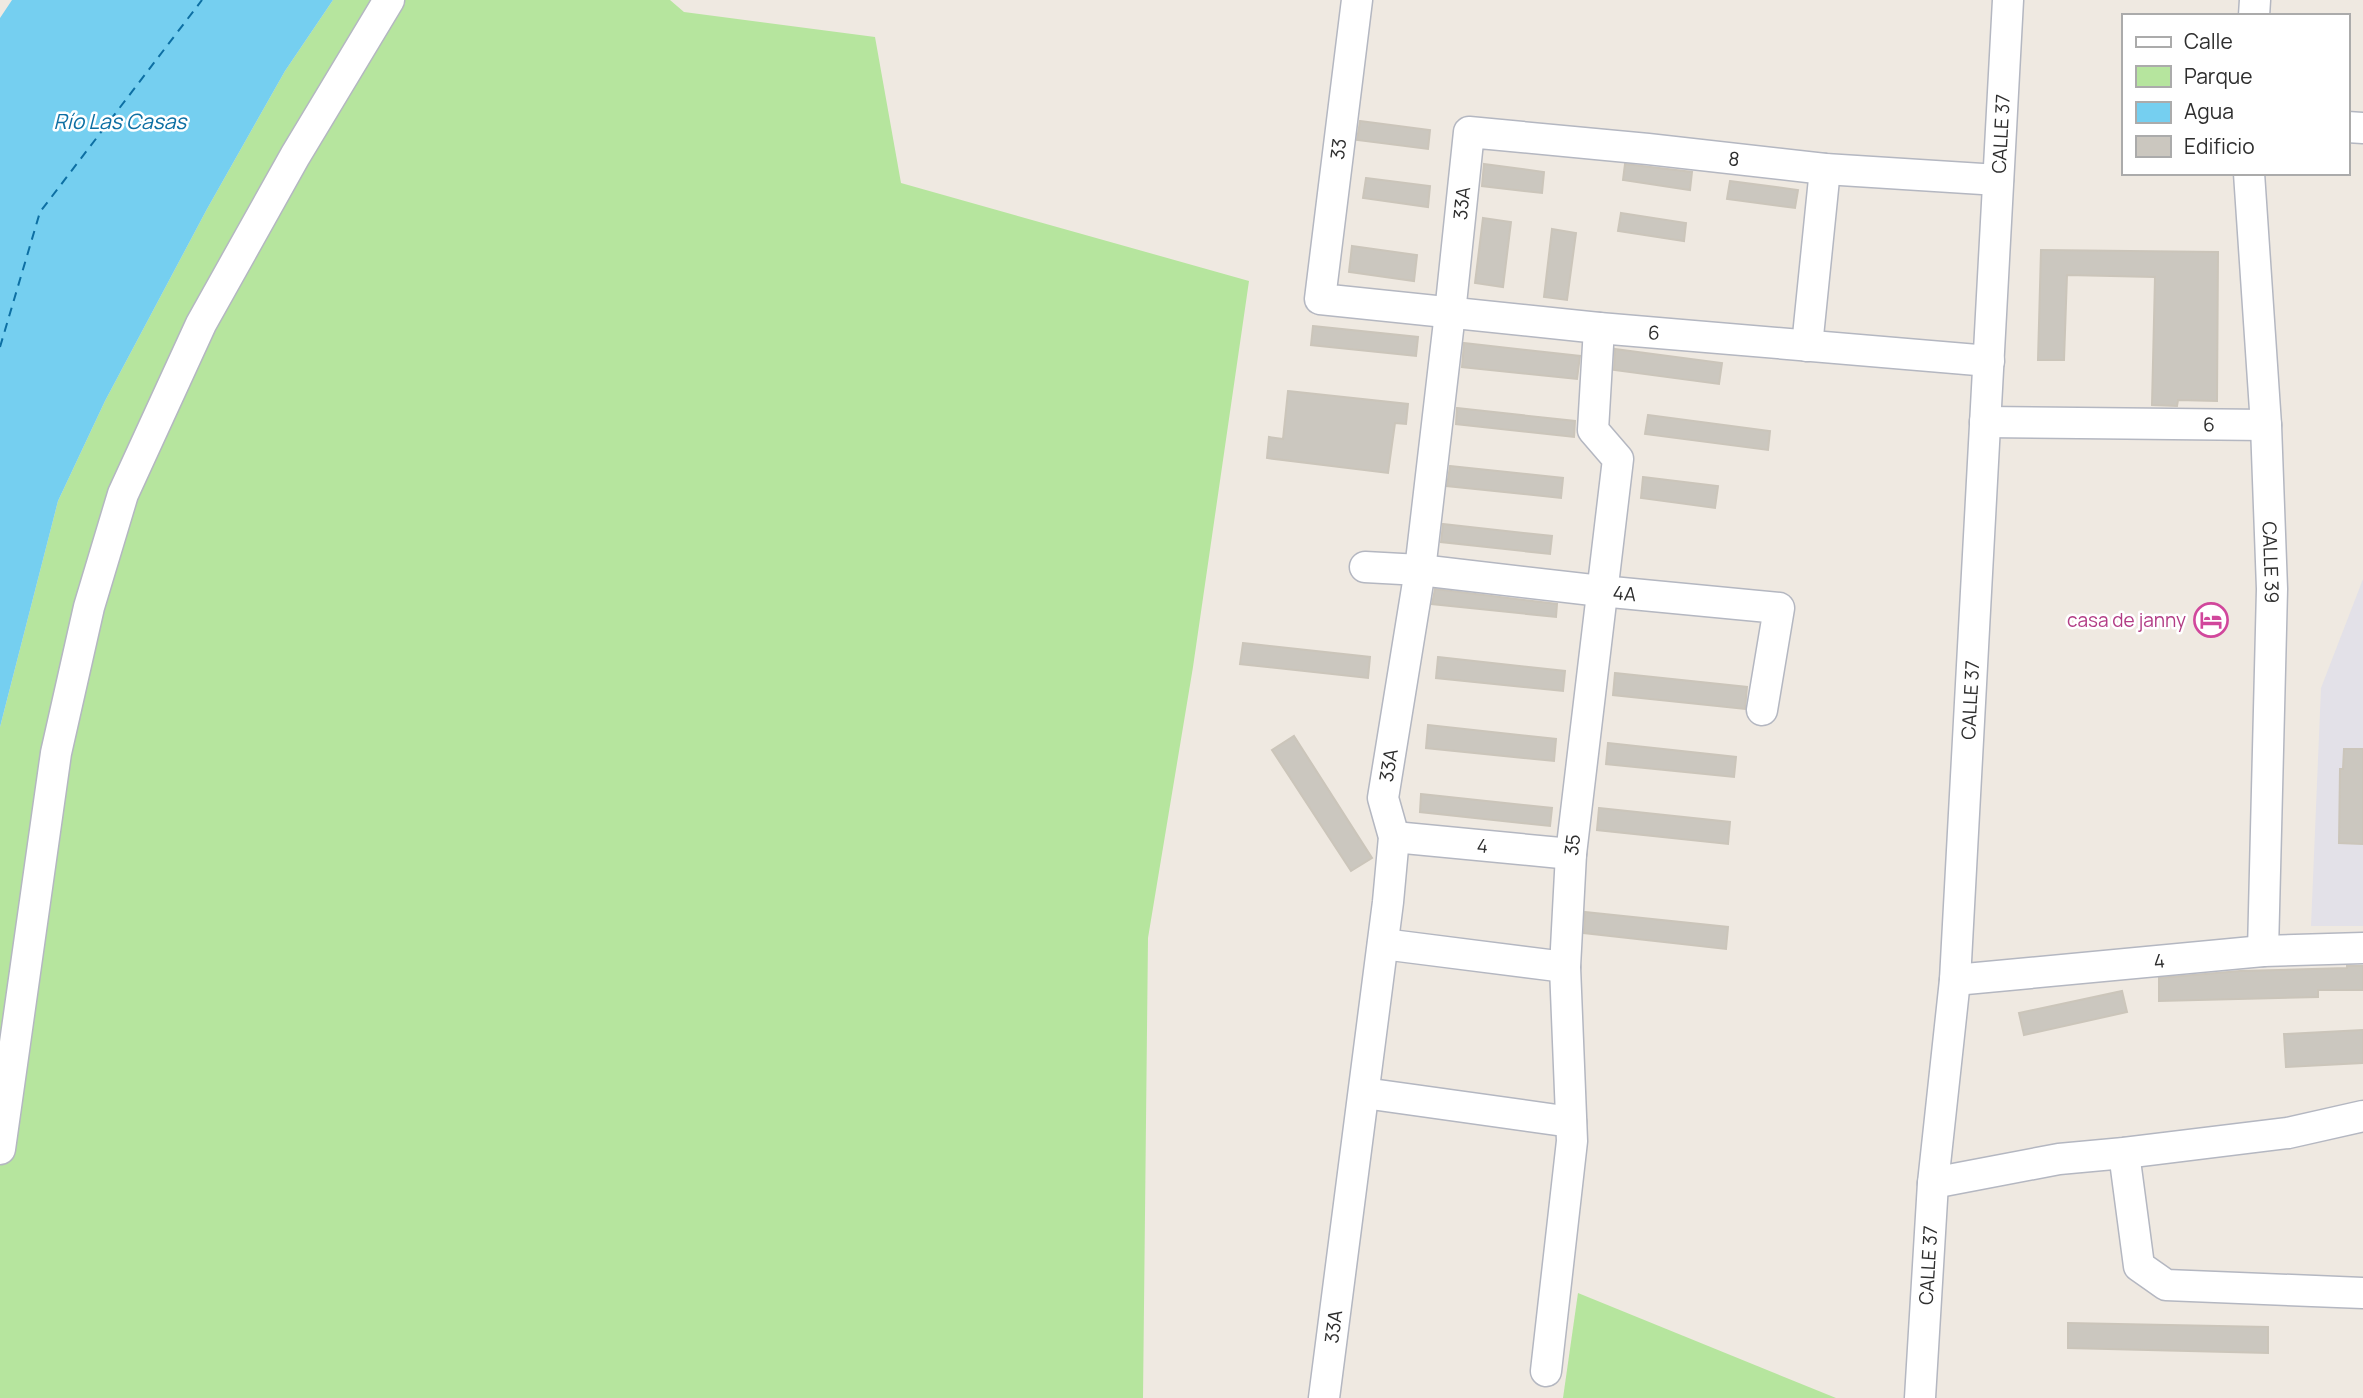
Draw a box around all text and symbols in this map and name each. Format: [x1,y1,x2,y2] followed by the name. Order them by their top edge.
[2122,14,2349,175] legend
[2184,27,2233,55] text: Calle
[2184,62,2253,90] text: Parque
[1986,93,2016,174] street label: CALLE 37
[2184,97,2234,125] text: Agua
[54,107,188,135] water label: Río Las Casas
[2184,132,2255,160] text: Edificio
[1324,137,1352,161] street label: 33
[1727,145,1741,172] street label: 8
[1447,185,1476,221] street label: 33A
[1647,319,1661,346] street label: 6
[2203,411,2215,437] street label: 6
[2257,521,2285,603] street label: CALLE 39
[1612,579,1637,607] street label: 4A
[2192,601,2230,639] hotel icon: casa de janny
[2067,607,2186,633] place label: casa de janny
[1955,660,1985,740] street label: CALLE 37
[1373,747,1404,784] street label: 33A
[1476,832,1489,859] street label: 4
[1558,833,1586,857] street label: 35
[2152,947,2166,974] street label: 4
[1913,1225,1943,1306] street label: CALLE 37
[1318,1309,1348,1345] street label: 33A

